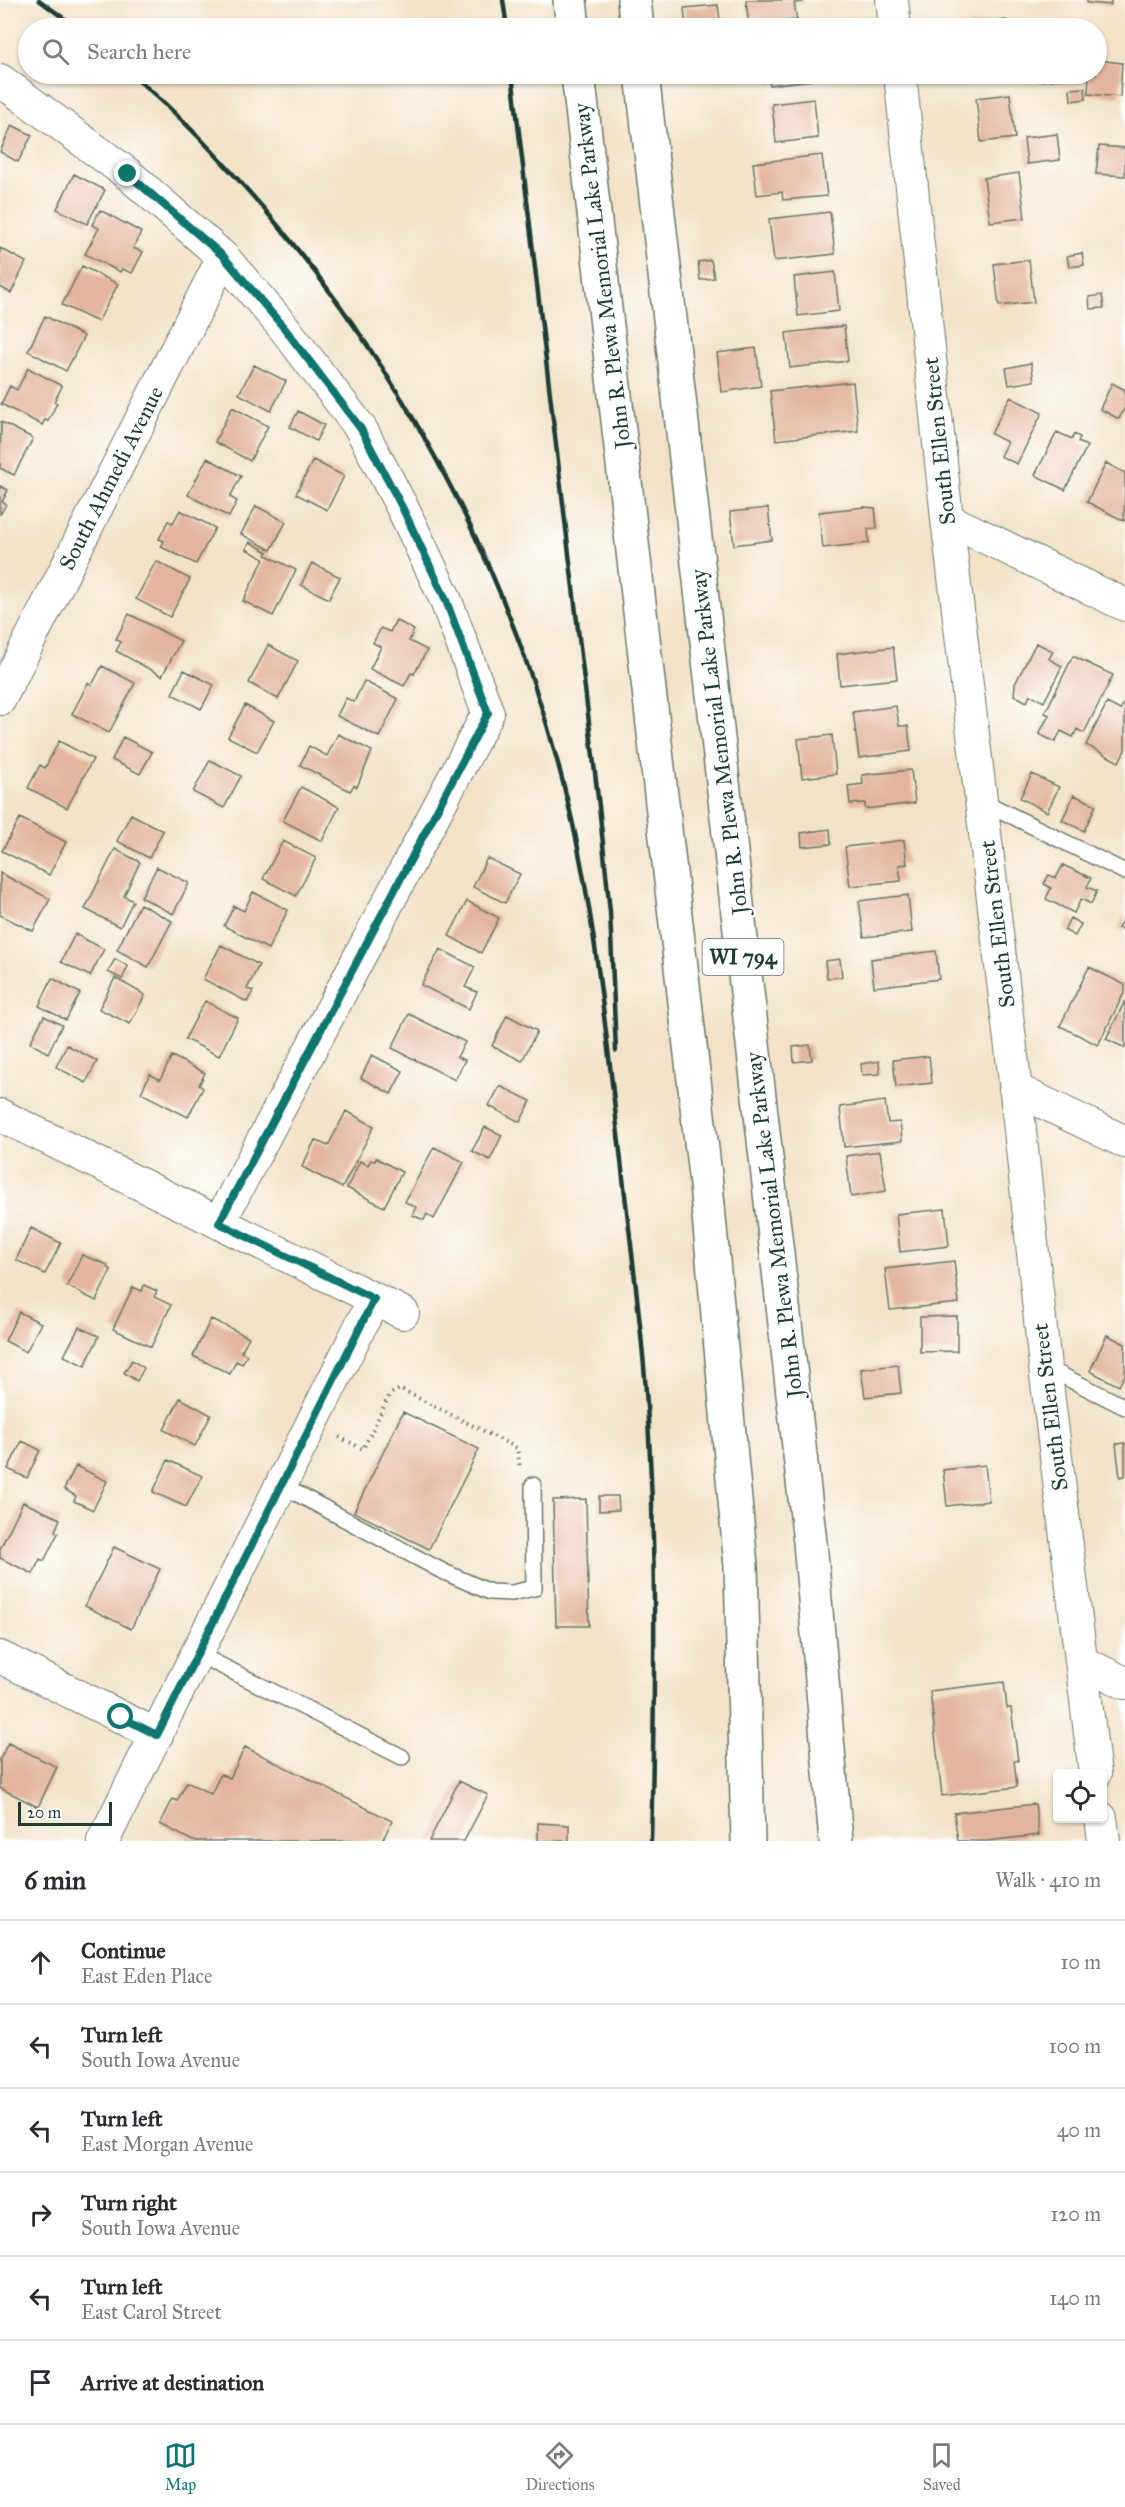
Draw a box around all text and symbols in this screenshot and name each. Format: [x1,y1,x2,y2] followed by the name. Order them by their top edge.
[18,18,1107,84] search box
[39,35,72,68] icon: search
[87,38,191,65] text: Search here
[567,101,637,452] street label: John R. Plewa Memorial Lake Parkway
[114,160,140,186] route end
[917,356,961,526] street label: South Ellen Street
[53,381,169,575] street label: South Ahmedi Avenue
[684,567,754,918] street label: John R. Plewa Memorial Lake Parkway
[973,839,1021,1009] street label: South Ellen Street
[702,939,783,975] road number: WI 794
[739,1050,809,1401] street label: John R. Plewa Memorial Lake Parkway
[1026,1322,1074,1492] street label: South Ellen Street
[107,1703,133,1729] route start
[1053,1769,1107,1823] map controls
[1053,1769,1107,1823] button: locate
[18,1799,112,1826] scale bar
[27,1803,61,1822] text: 20 m
[24,1864,86,1896] text: 6 min
[995,1868,1101,1892] text: Walk · 410 m
[81,1937,166,1964] text: Continue
[24,1946,57,1979] icon: ahead
[1060,1950,1101,1974] text: 10 m
[81,1964,212,1988] text: East Eden Place
[81,2021,163,2048] text: Turn left
[24,2030,57,2063] icon: left
[1049,2034,1101,2058] text: 100 m
[81,2048,240,2072] text: South Iowa Avenue
[81,2105,163,2132] text: Turn left
[24,2114,57,2147] icon: left
[1057,2118,1101,2142] text: 40 m
[81,2132,253,2156] text: East Morgan Avenue
[81,2189,177,2216] text: Turn right
[24,2198,57,2231] icon: right
[1050,2202,1101,2226] text: 120 m
[81,2216,240,2240] text: South Iowa Avenue
[81,2273,163,2300] text: Turn left
[24,2282,57,2315] icon: left
[1049,2286,1101,2310] text: 140 m
[81,2300,221,2324] text: East Carol Street
[24,2366,57,2399] icon: arrive
[81,2369,264,2396] text: Arrive at destination
[164,2439,197,2494] tab: Map
[525,2439,594,2494] tab: Directions
[923,2439,961,2494] tab: Saved

